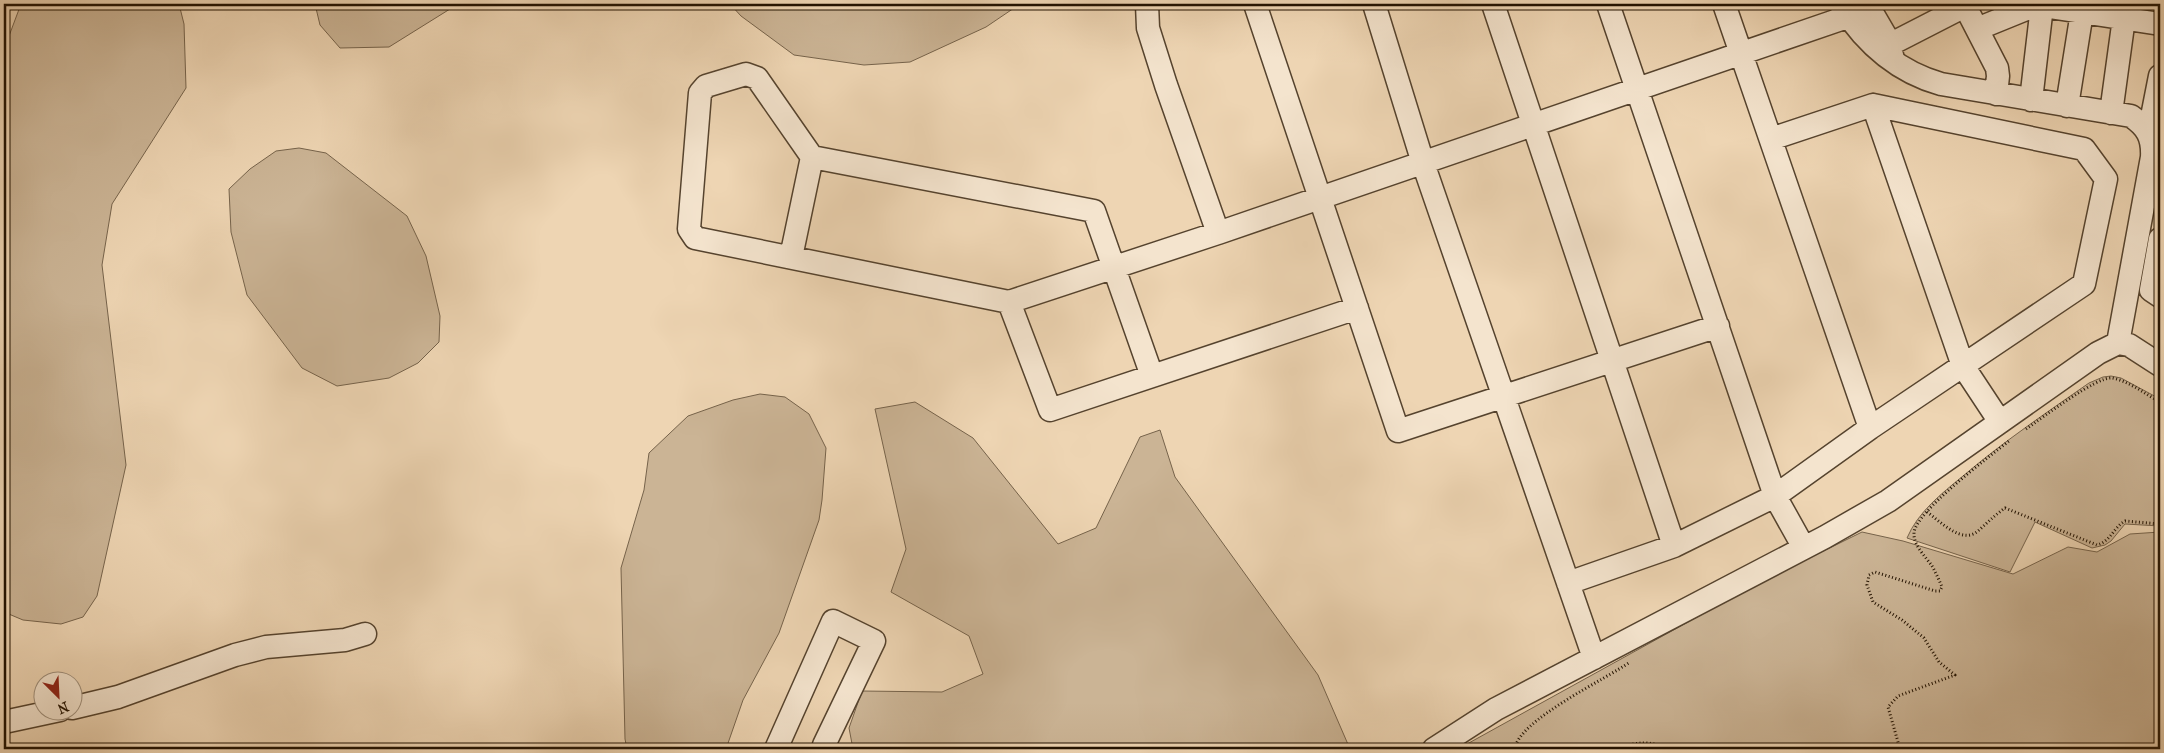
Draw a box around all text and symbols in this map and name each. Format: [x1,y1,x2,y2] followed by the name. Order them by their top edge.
[32,670,82,720] north arrow
[54,697,71,717] text: N

